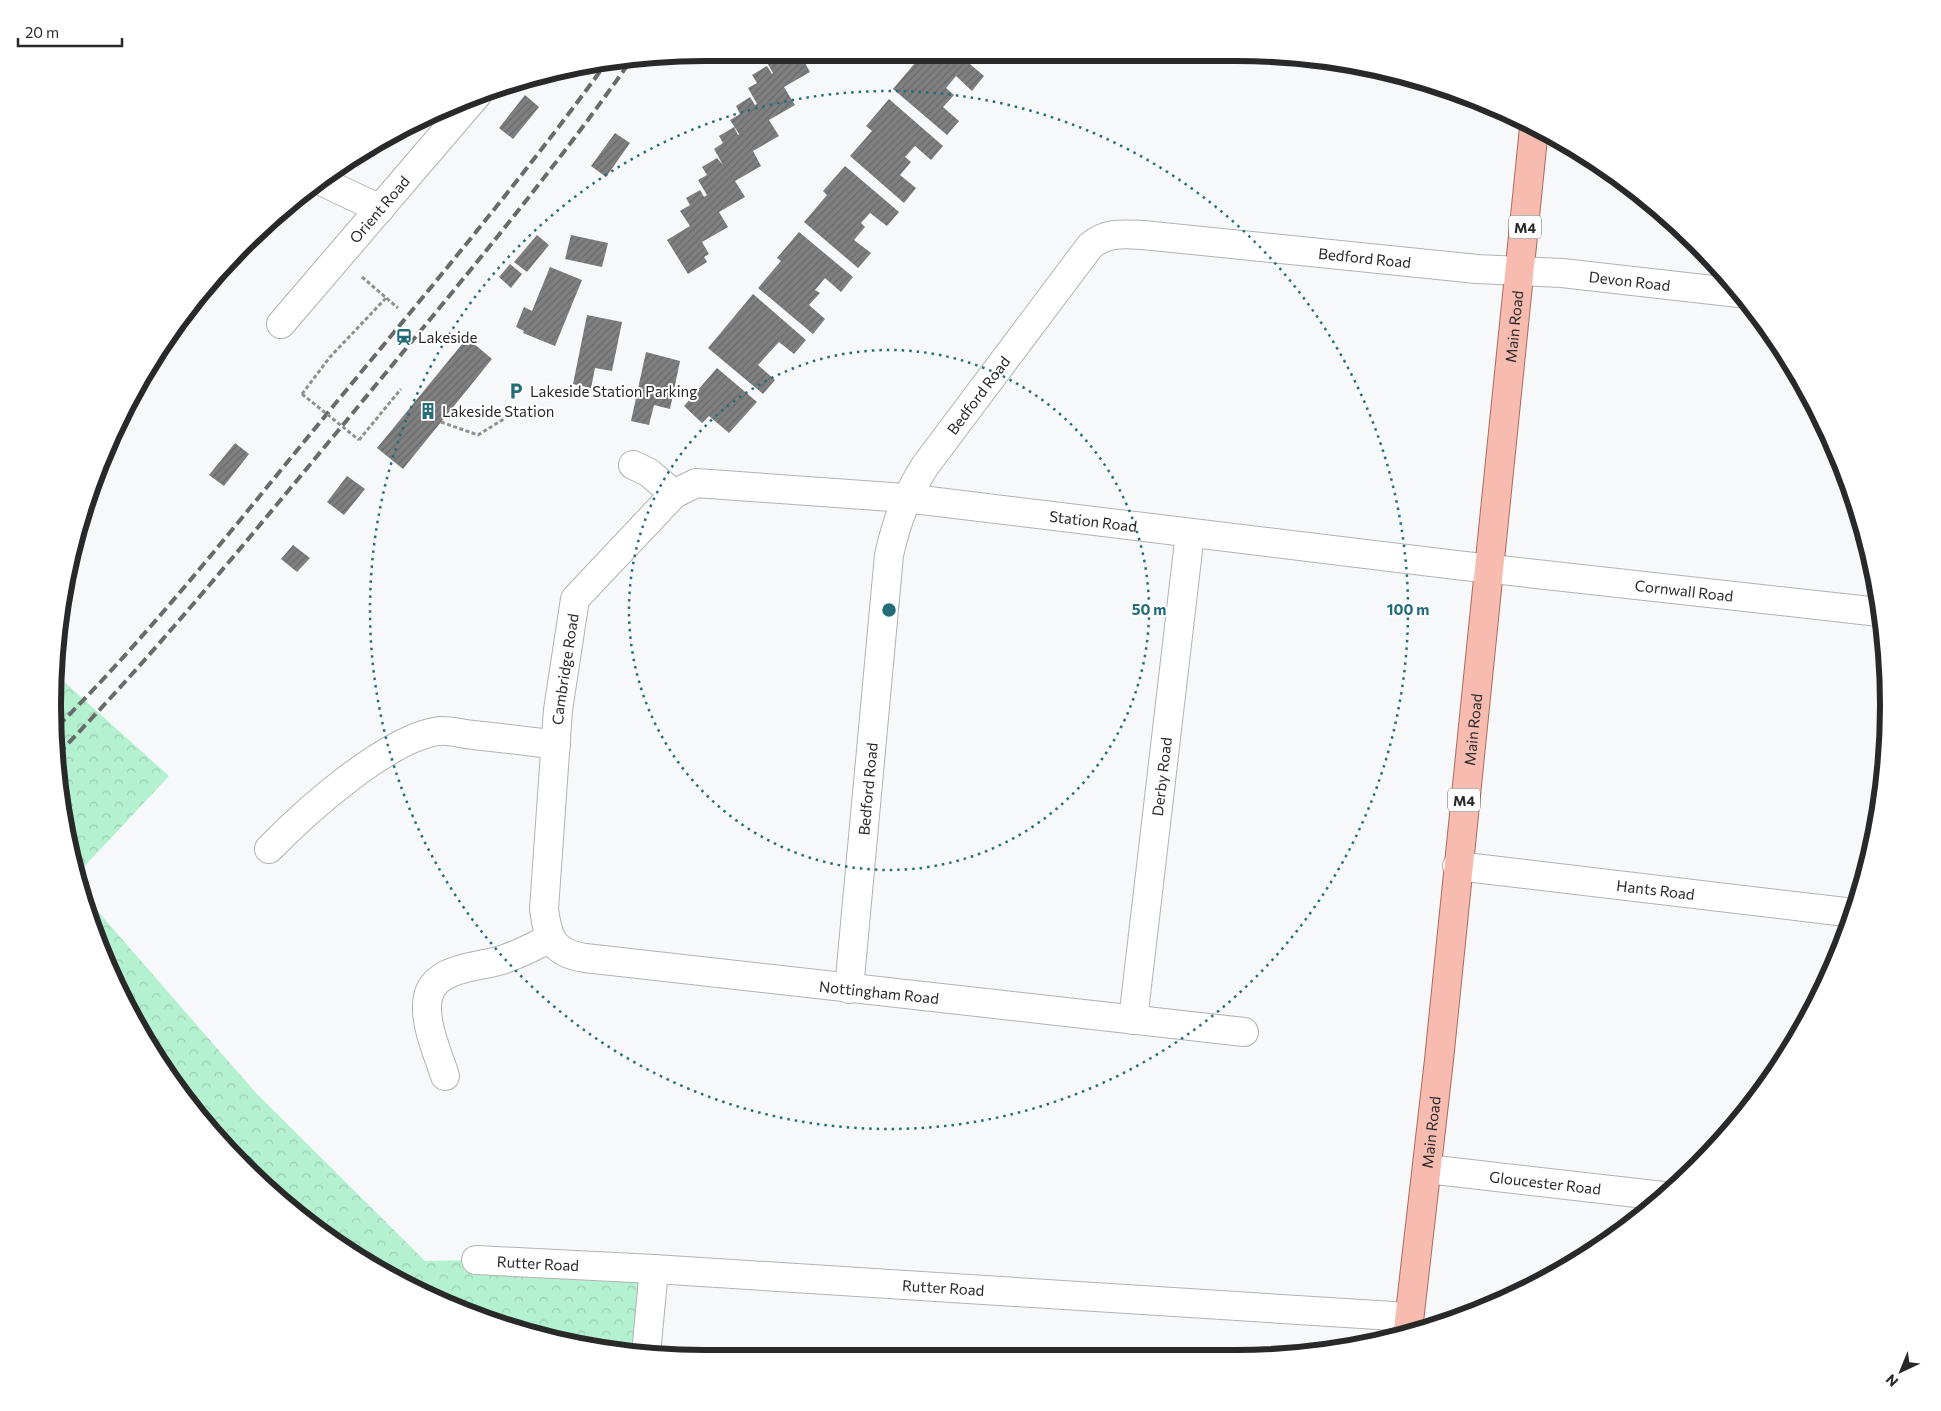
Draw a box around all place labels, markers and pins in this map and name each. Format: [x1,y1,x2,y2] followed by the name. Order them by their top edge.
[394,327,414,347] station icon: Lakeside
[418,328,477,346] place label: Lakeside
[506,381,526,401] parking icon: Lakeside Station Parking
[530,382,697,400] place label: Lakeside Station Parking
[418,401,438,421] building icon: Lakeside Station
[442,402,554,420] place label: Lakeside Station
[880,601,898,619] centre of rings

